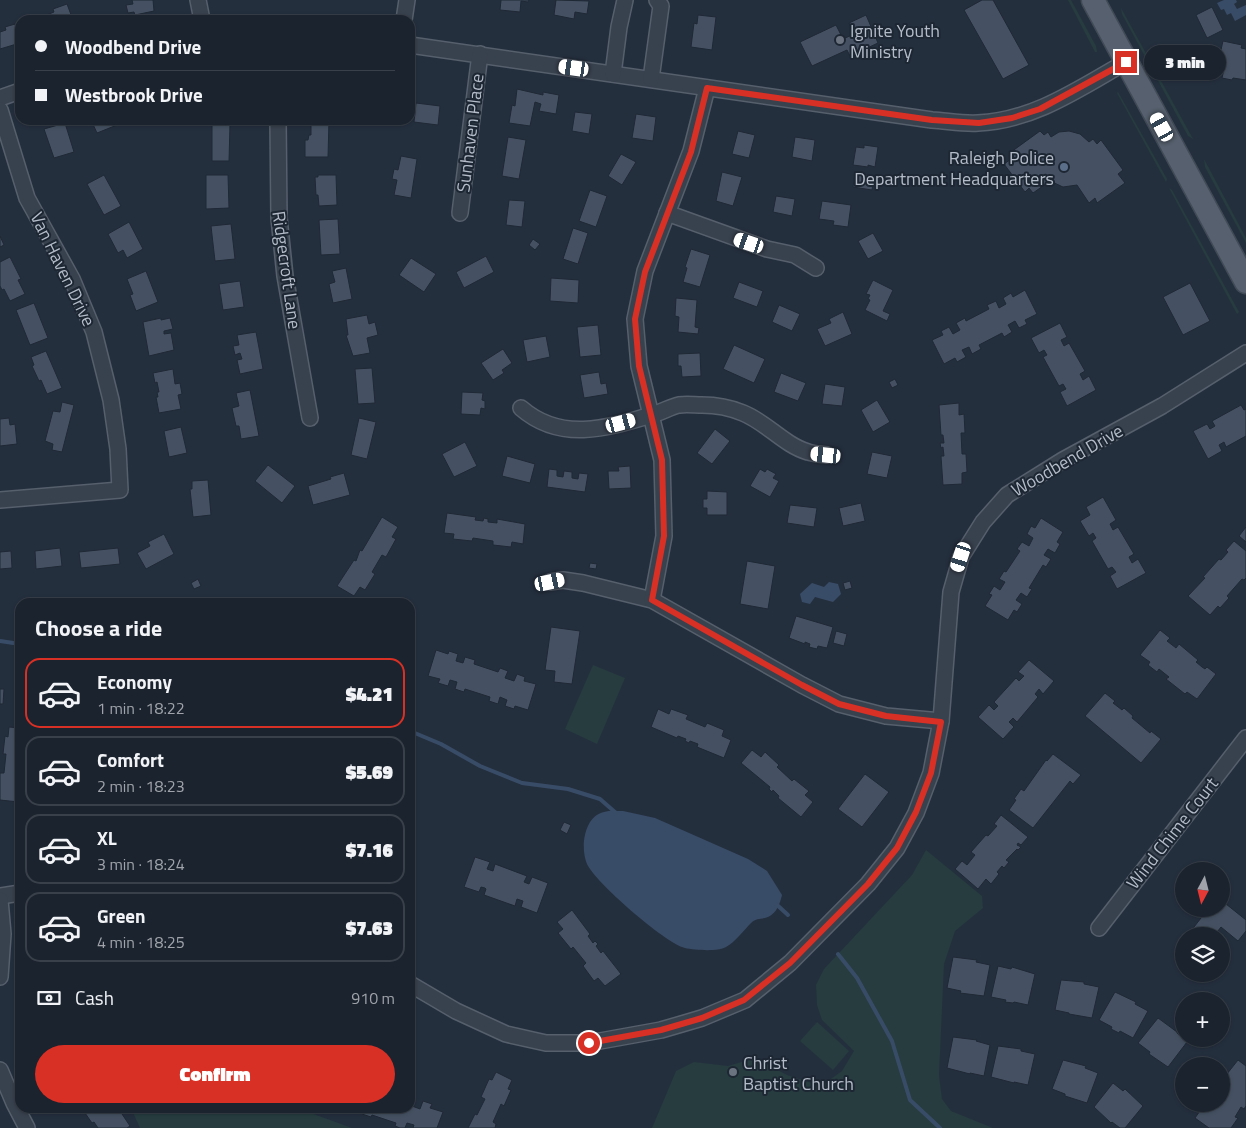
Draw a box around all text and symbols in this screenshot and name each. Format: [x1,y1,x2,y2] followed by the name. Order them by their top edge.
[850,17,940,65] place label: Ignite Youth Ministry
[65,32,201,61] text: Woodbend Drive
[834,34,846,46] marker: Ignite Youth Ministry
[1144,44,1226,80] callout: 3 min
[1165,50,1205,74] text: 3 min
[1115,51,1137,73] route end
[558,58,589,78] car
[449,72,491,194] street label: Sunhaven Place
[65,80,203,109] text: Westbrook Drive
[1148,110,1175,144] car
[854,144,1054,192] place label: Raleigh Police Department Headquarters
[1058,161,1070,173] marker: Raleigh Police Department Headquarters
[24,207,102,331] street label: Van Haven Drive
[265,209,309,331] street label: Ridgecroft Lane
[732,231,765,255] car
[604,412,637,434] car
[1006,417,1128,503] street label: Woodbend Drive
[810,446,841,464] car
[949,540,972,574] car
[533,572,566,592] car
[35,611,162,645] text: Choose a ride
[97,667,172,696] text: Economy
[37,671,82,716] icon: car
[346,679,393,708] text: $4.21
[97,696,185,720] text: 1 min · 18:22
[97,745,164,774] text: Comfort
[37,749,82,794] icon: car
[346,757,393,786] text: $5.69
[1120,771,1225,895] street label: Wind Chime Court
[97,774,185,798] text: 2 min · 18:23
[97,823,117,852] text: XL
[37,827,82,872] icon: car
[346,835,393,864] text: $7.16
[97,852,185,876] text: 3 min · 18:24
[1175,862,1230,918] north arrow
[1175,862,1230,1112] map controls
[97,901,146,930] text: Green
[37,905,82,950] icon: car
[346,913,393,942] text: $7.63
[1175,927,1230,982] button: layers
[97,930,185,954] text: 4 min · 18:25
[75,983,114,1012] text: Cash
[35,984,63,1012] icon: cash
[351,986,395,1010] text: 910 m
[1175,992,1230,1047] button: +
[578,1032,600,1054] route start
[35,1045,395,1103] button: Confirm
[743,1049,854,1097] place label: Christ Baptist Church
[1175,1057,1230,1112] button: −
[727,1066,739,1078] marker: Christ Baptist Church

